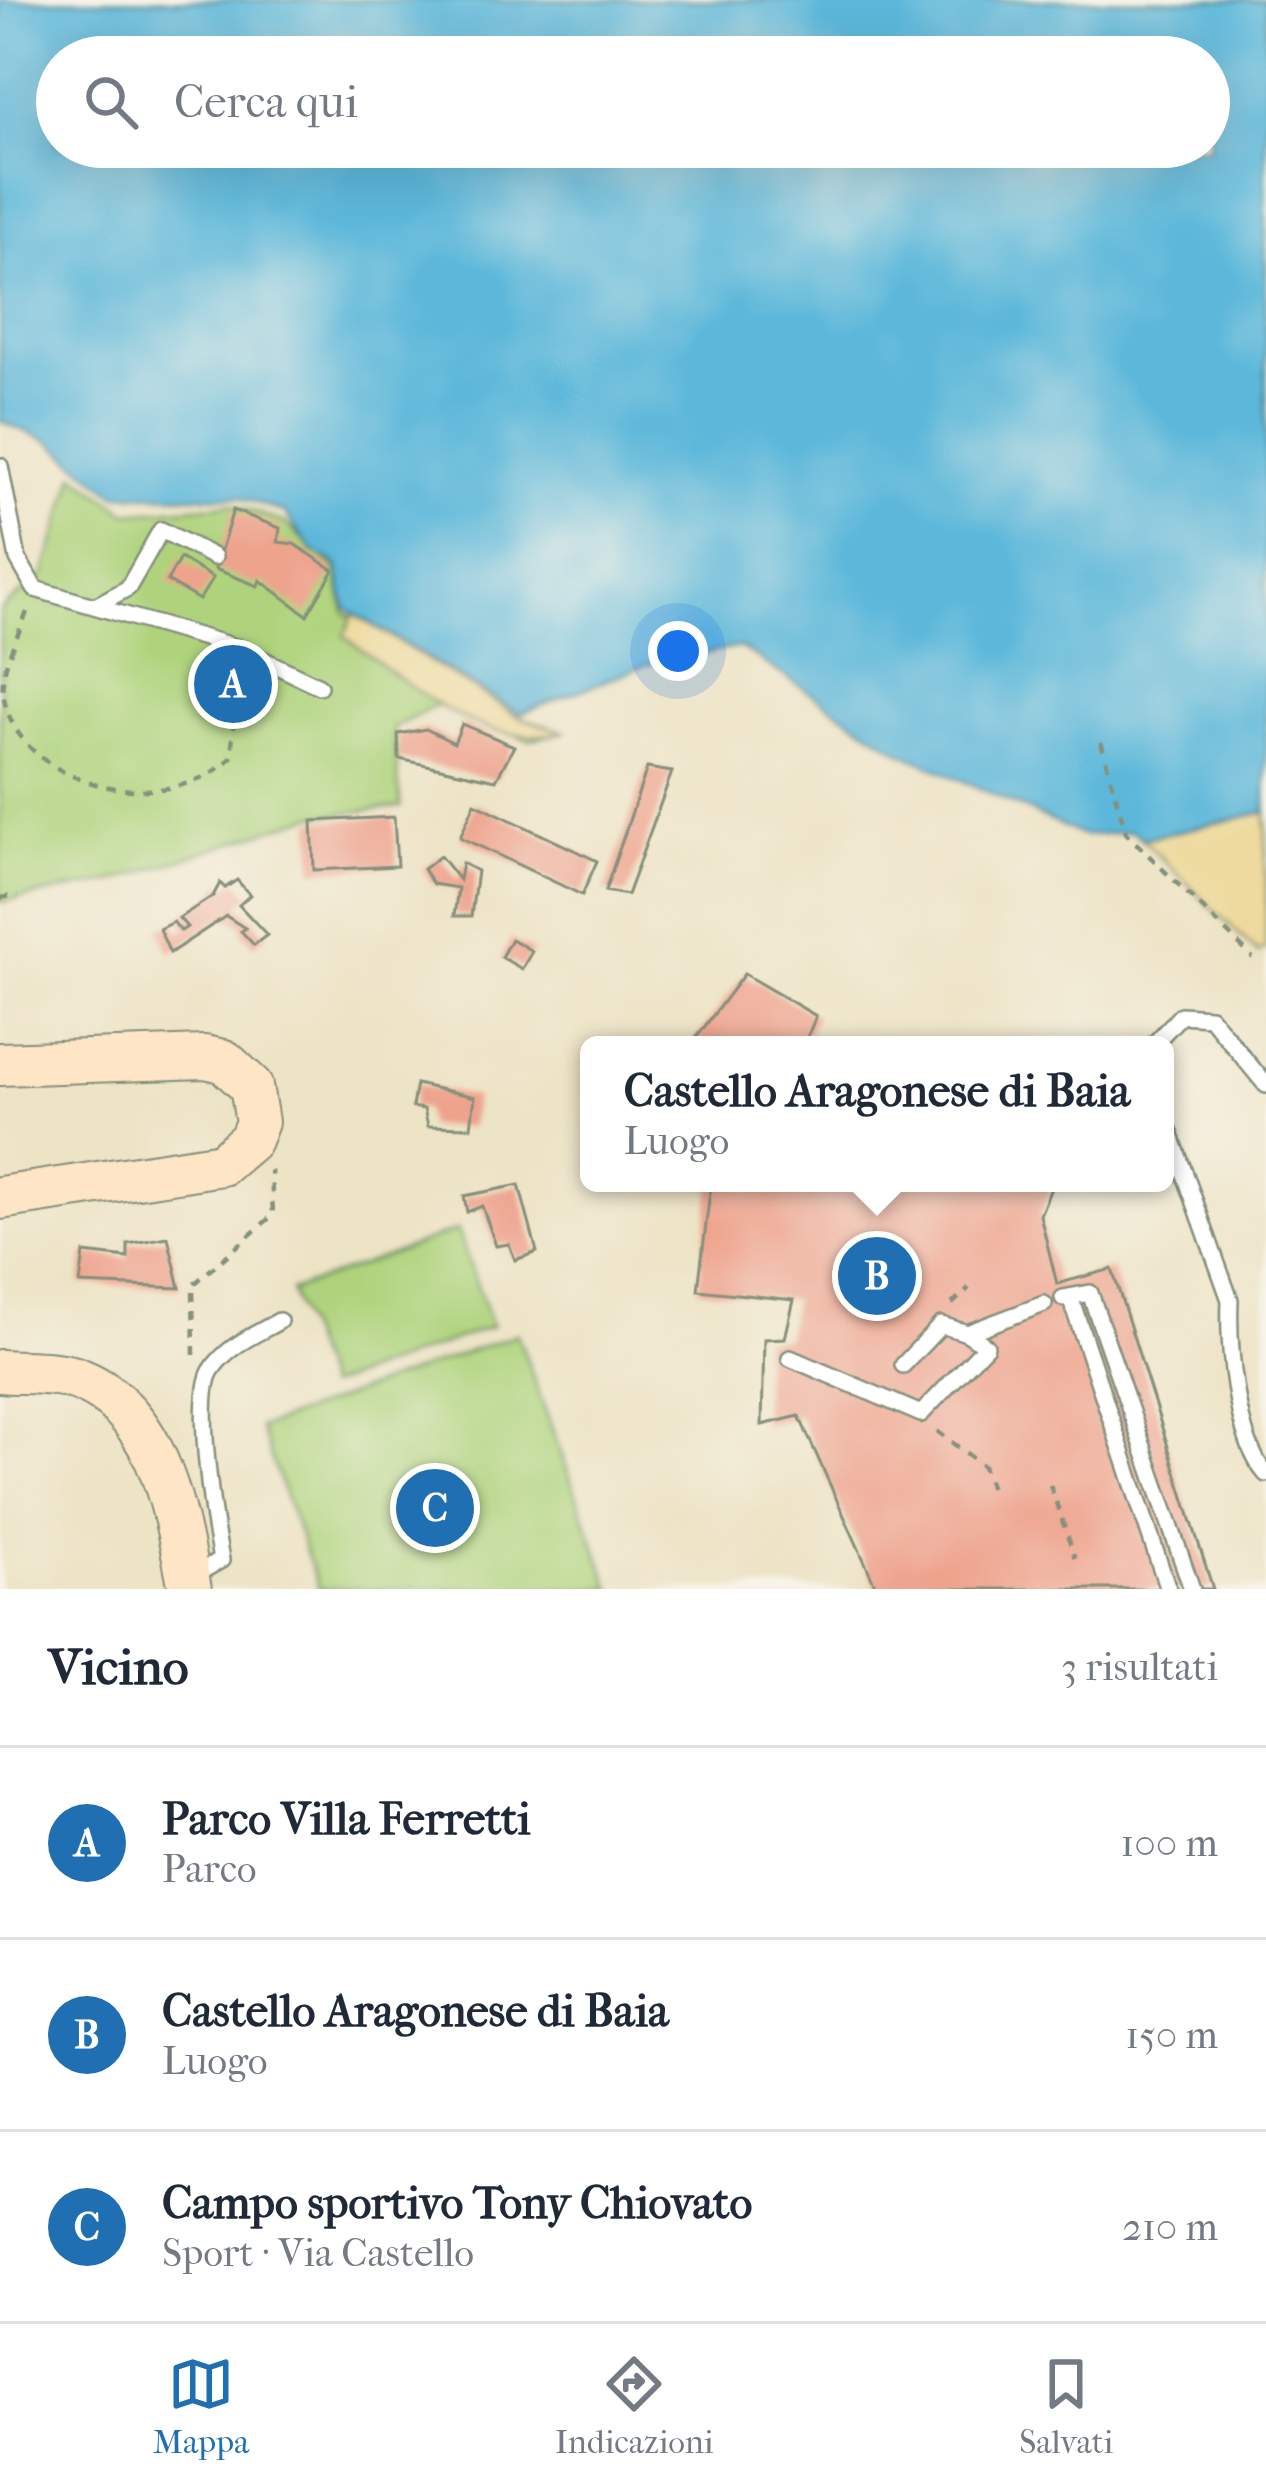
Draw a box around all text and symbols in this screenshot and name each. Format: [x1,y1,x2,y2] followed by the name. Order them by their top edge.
[36,36,1230,168] search box
[78,69,144,135] icon: search
[174,76,358,129] text: Cerca qui
[648,621,708,681] your location
[194,639,272,729] pin: A
[580,1036,1174,1192] popup
[624,1065,1130,1118] text: Castello Aragonese di Baia
[624,1118,729,1164] text: Luogo
[838,1231,916,1321] pin: B
[396,1463,474,1553] pin: C
[48,1637,189,1697] text: Vicino
[1061,1644,1218,1690] text: 3 risultati
[162,1793,531,1846] text: Parco Villa Ferretti
[74,1820,100,1866] text: A
[1120,1820,1218,1866] text: 100 m
[162,1846,257,1892] text: Parco
[162,1985,669,2038] text: Castello Aragonese di Baia
[74,2012,100,2058] text: B
[1125,2012,1218,2058] text: 150 m
[162,2038,268,2084] text: Luogo
[162,2177,752,2230] text: Campo sportivo Tony Chiovato
[74,2204,100,2250] text: C
[1122,2204,1218,2250] text: 210 m
[162,2230,474,2276] text: Sport · Via Castello
[153,2351,249,2462] tab: Mappa
[555,2351,714,2462] tab: Indicazioni
[1019,2351,1113,2462] tab: Salvati

